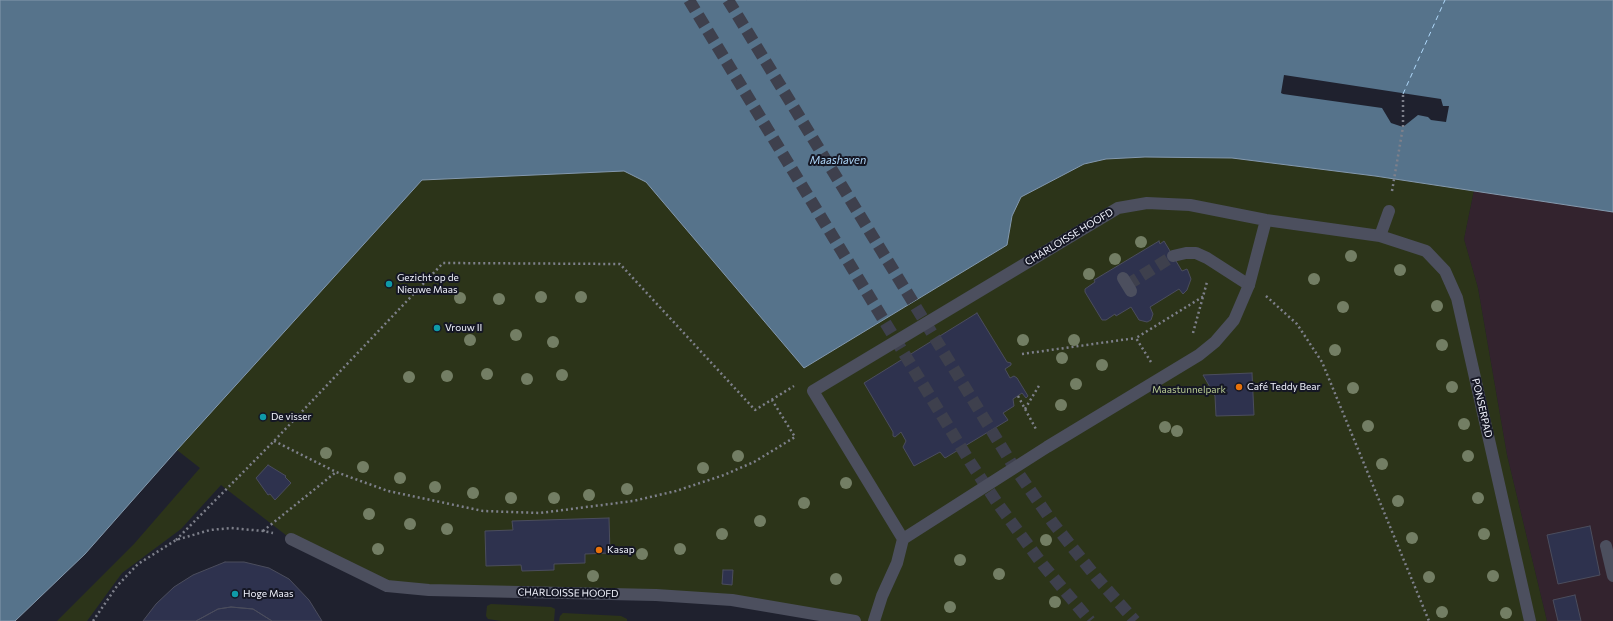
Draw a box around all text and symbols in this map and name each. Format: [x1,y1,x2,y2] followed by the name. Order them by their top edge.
[810,153,866,167] water label: Maashaven
[1023,206,1115,268] street label: CHARLOISSE HOOFD
[397,272,459,296] place label: Gezicht op de Nieuwe Maas
[384,279,394,289] marker: Gezicht op de Nieuwe Maas
[445,322,482,334] place label: Vrouw II
[432,323,442,333] marker: Vrouw II
[1469,377,1495,439] street label: PONSERPAD
[1247,381,1320,393] place label: Café Teddy Bear
[1234,382,1244,392] marker: Café Teddy Bear
[1152,384,1226,396] park label: Maastunnelpark
[271,411,312,423] place label: De visser
[258,412,268,422] marker: De visser
[607,544,635,556] place label: Kasap
[594,545,604,555] marker: Kasap
[517,586,619,600] street label: CHARLOISSE HOOFD
[243,588,293,600] place label: Hoge Maas
[230,589,240,599] marker: Hoge Maas

